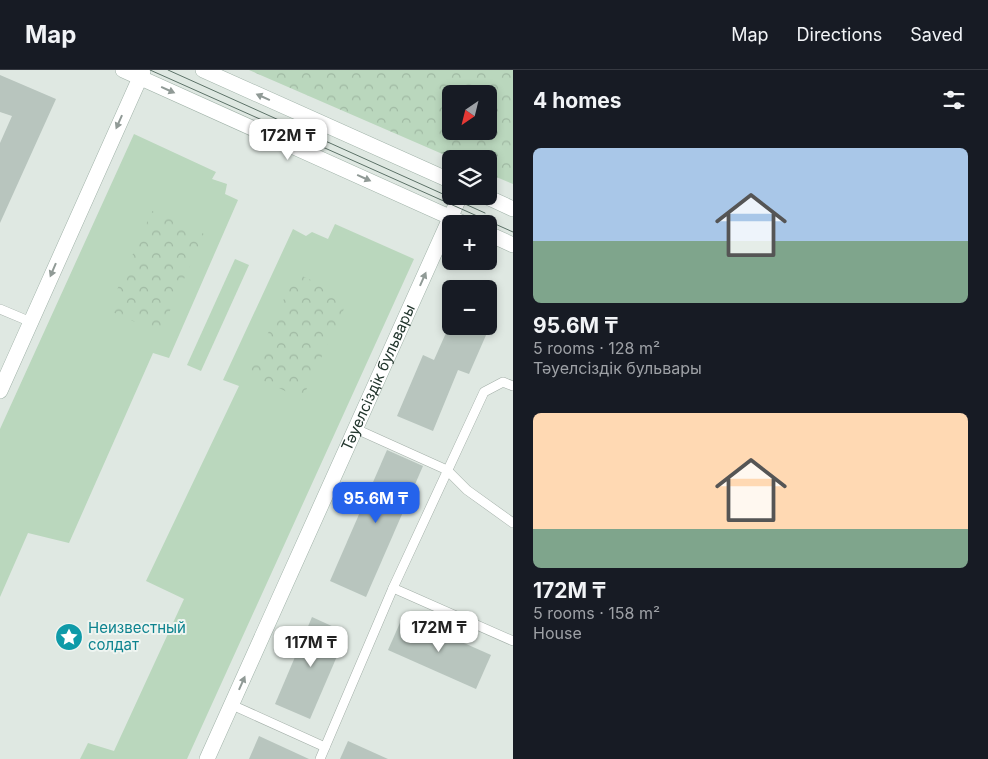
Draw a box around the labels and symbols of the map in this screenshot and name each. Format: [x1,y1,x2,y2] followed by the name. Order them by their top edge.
[442,85,498,140] north arrow
[161,87,175,95] one-way arrow
[256,92,270,100] one-way arrow
[114,115,122,129] one-way arrow
[247,118,329,161] pin: 172M ₸
[357,175,371,183] one-way arrow
[49,263,57,278] one-way arrow
[420,272,428,286] one-way arrow
[337,301,419,454] street label: Тәуелсіздік бульвары
[330,482,422,524] pin: 95.6M ₸
[398,610,480,653] pin: 172M ₸
[88,618,186,654] place label: Неизвестный солдат
[54,622,84,652] place icon: Неизвестный солдат
[270,626,352,668] pin: 117M ₸
[238,676,246,690] one-way arrow

